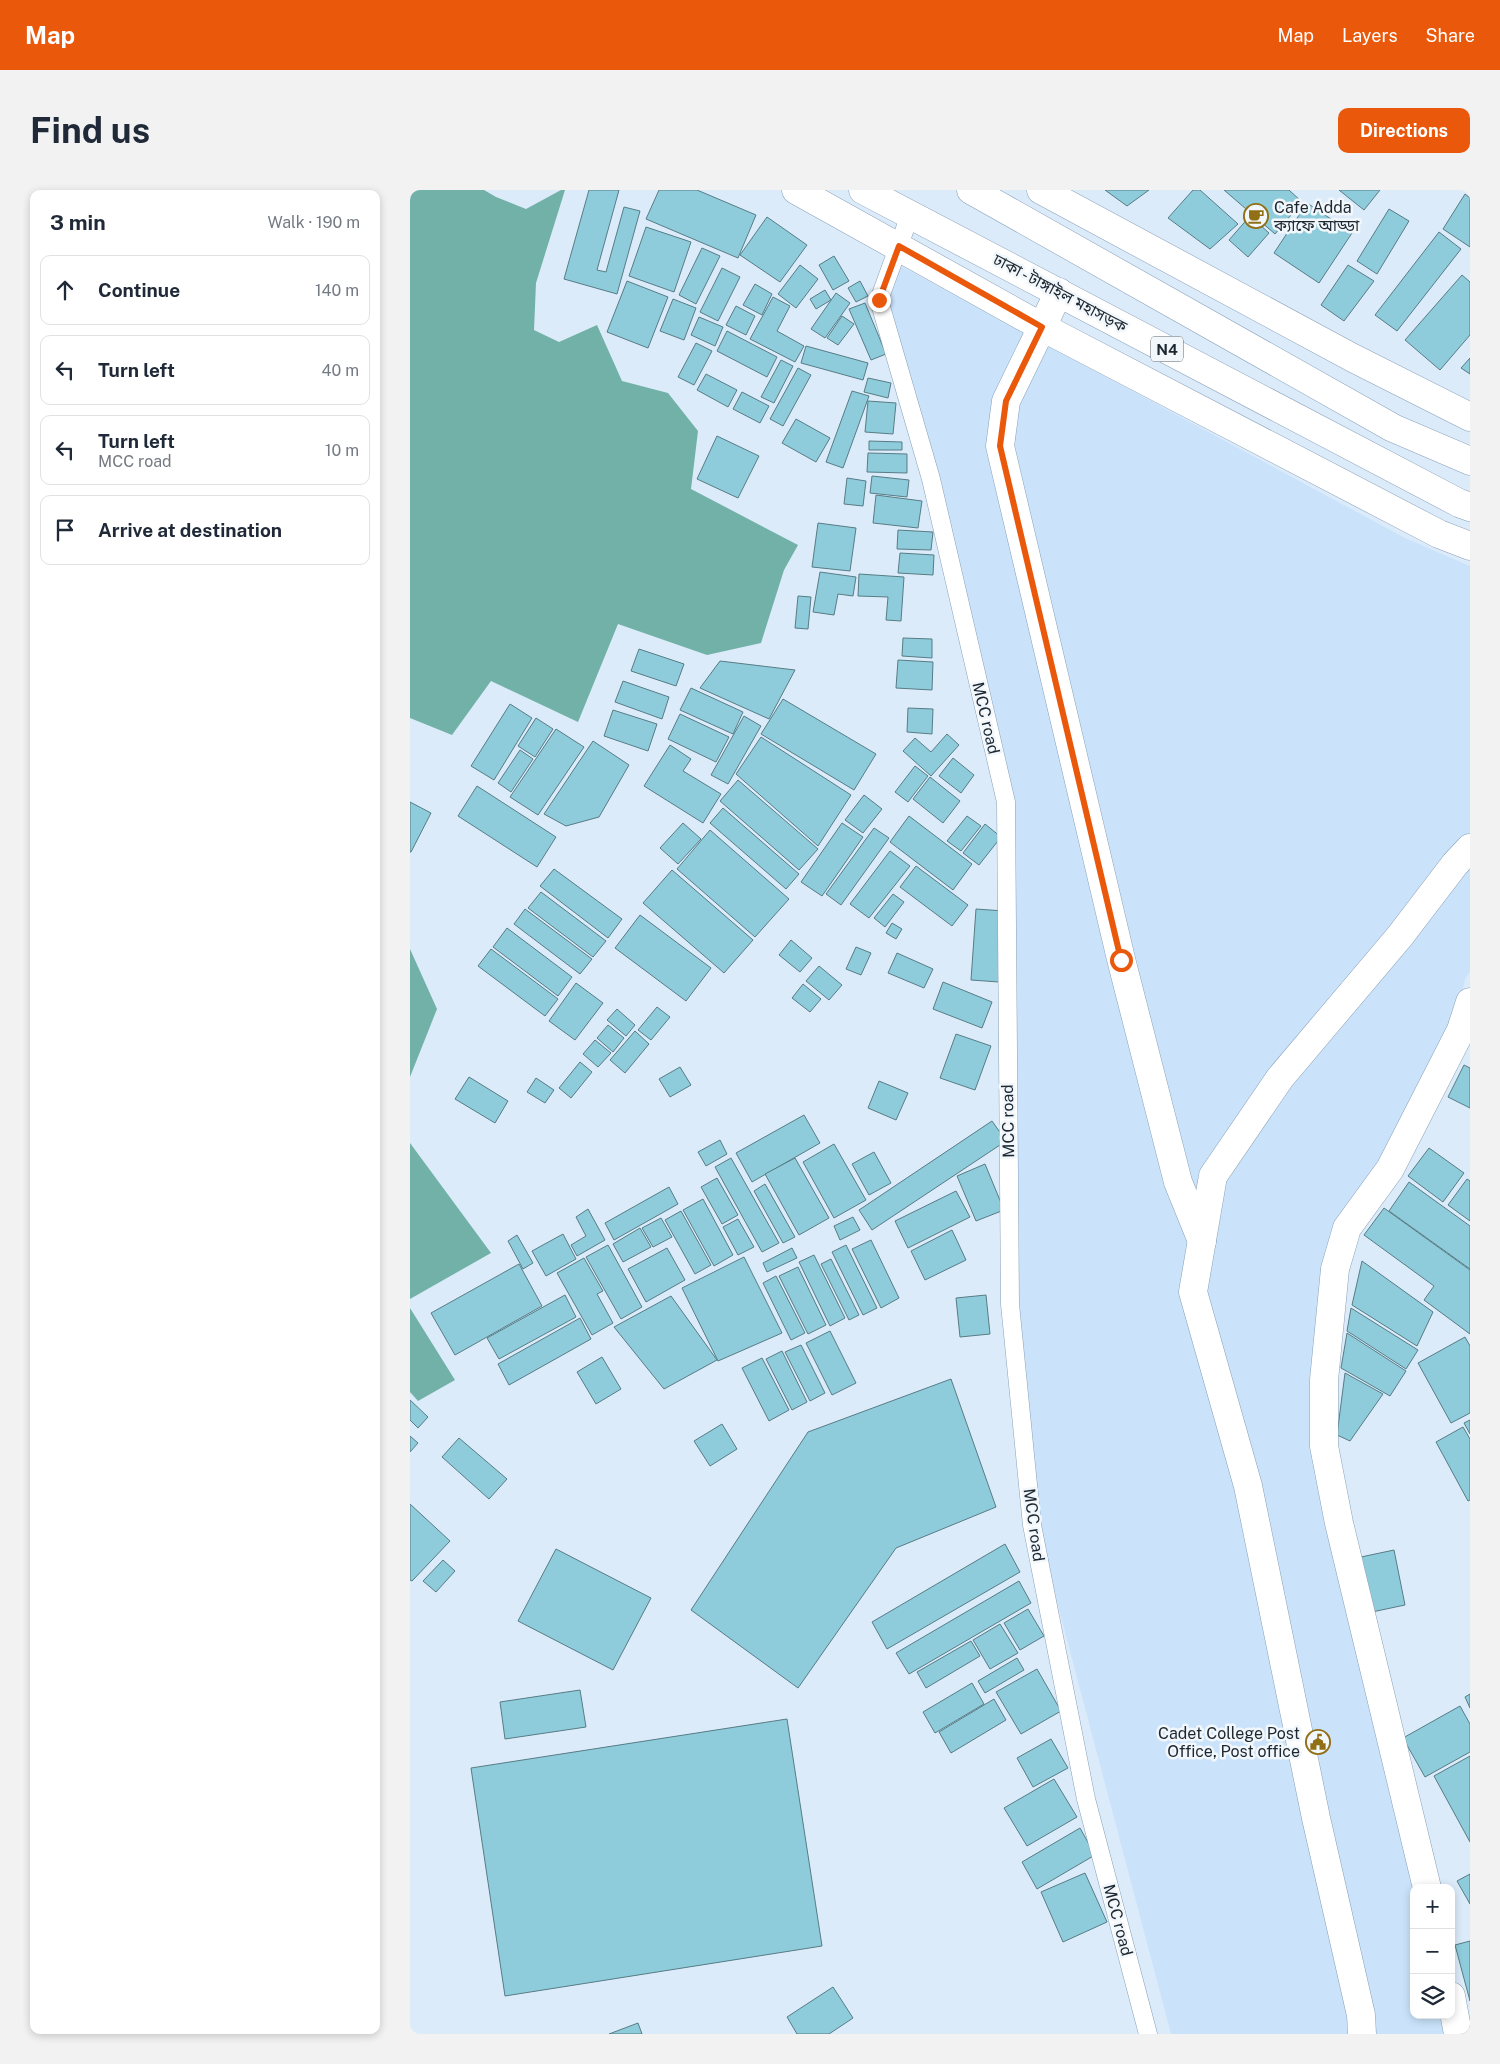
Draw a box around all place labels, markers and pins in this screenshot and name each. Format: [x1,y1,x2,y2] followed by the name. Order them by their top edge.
[1273,198,1360,235] place label: Cafe Adda ক্যাফে আড্ডা
[1243,203,1269,229] cafe icon: Cafe Adda ক্যাফে আড্ডা
[1158,1724,1300,1761] place label: Cadet College Post Office, Post office
[1305,1729,1331,1755] public building icon: Cadet College Post Office, Post office

